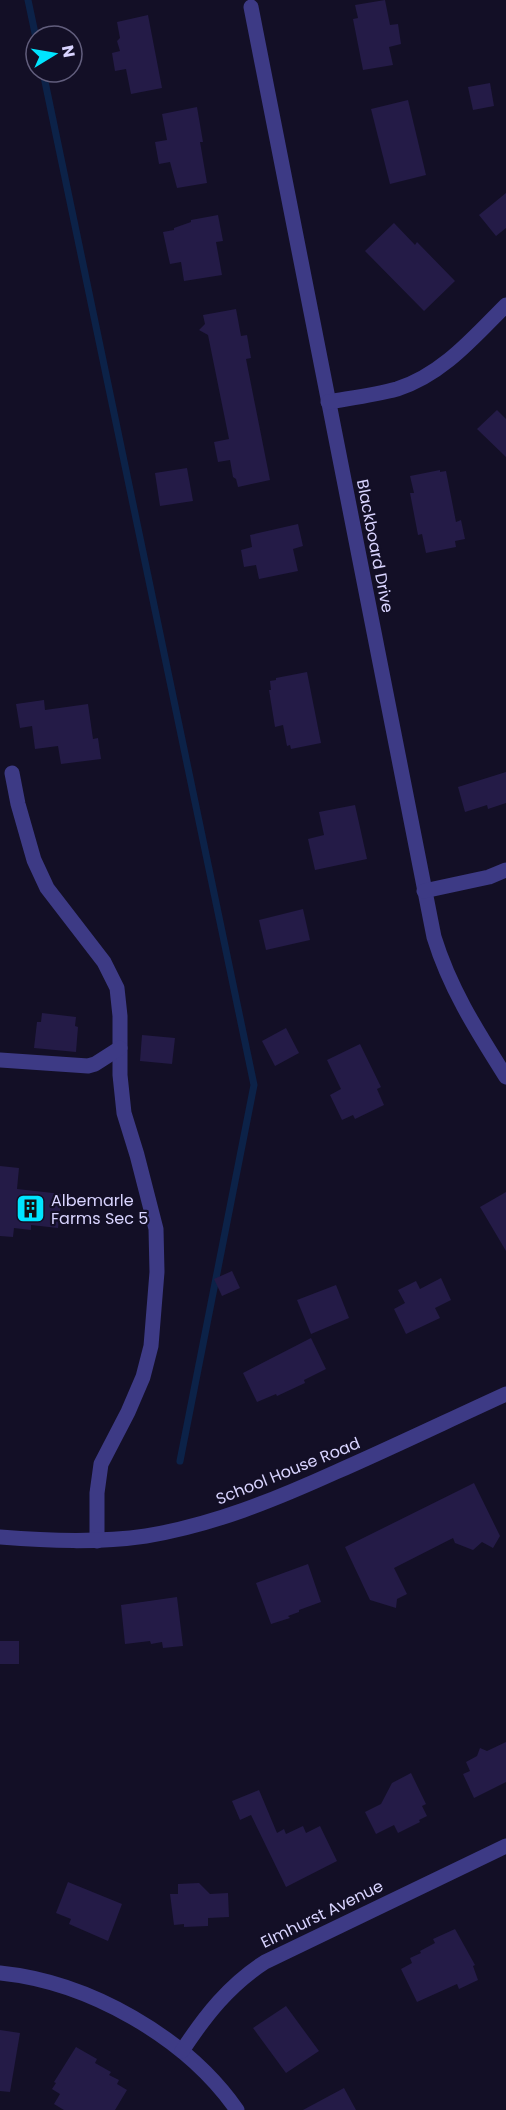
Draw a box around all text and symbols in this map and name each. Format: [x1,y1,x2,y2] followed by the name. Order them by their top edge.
[24,24,84,84] north arrow
[56,43,81,59] text: N
[351,477,399,615] street label: Blackboard Drive
[51,1189,148,1230] place label: Albemarle Farms Sec 5
[14,1193,46,1225] building icon: Albemarle Farms Sec 5
[212,1432,364,1510] street label: School House Road
[257,1874,387,1954] street label: Elmhurst Avenue

